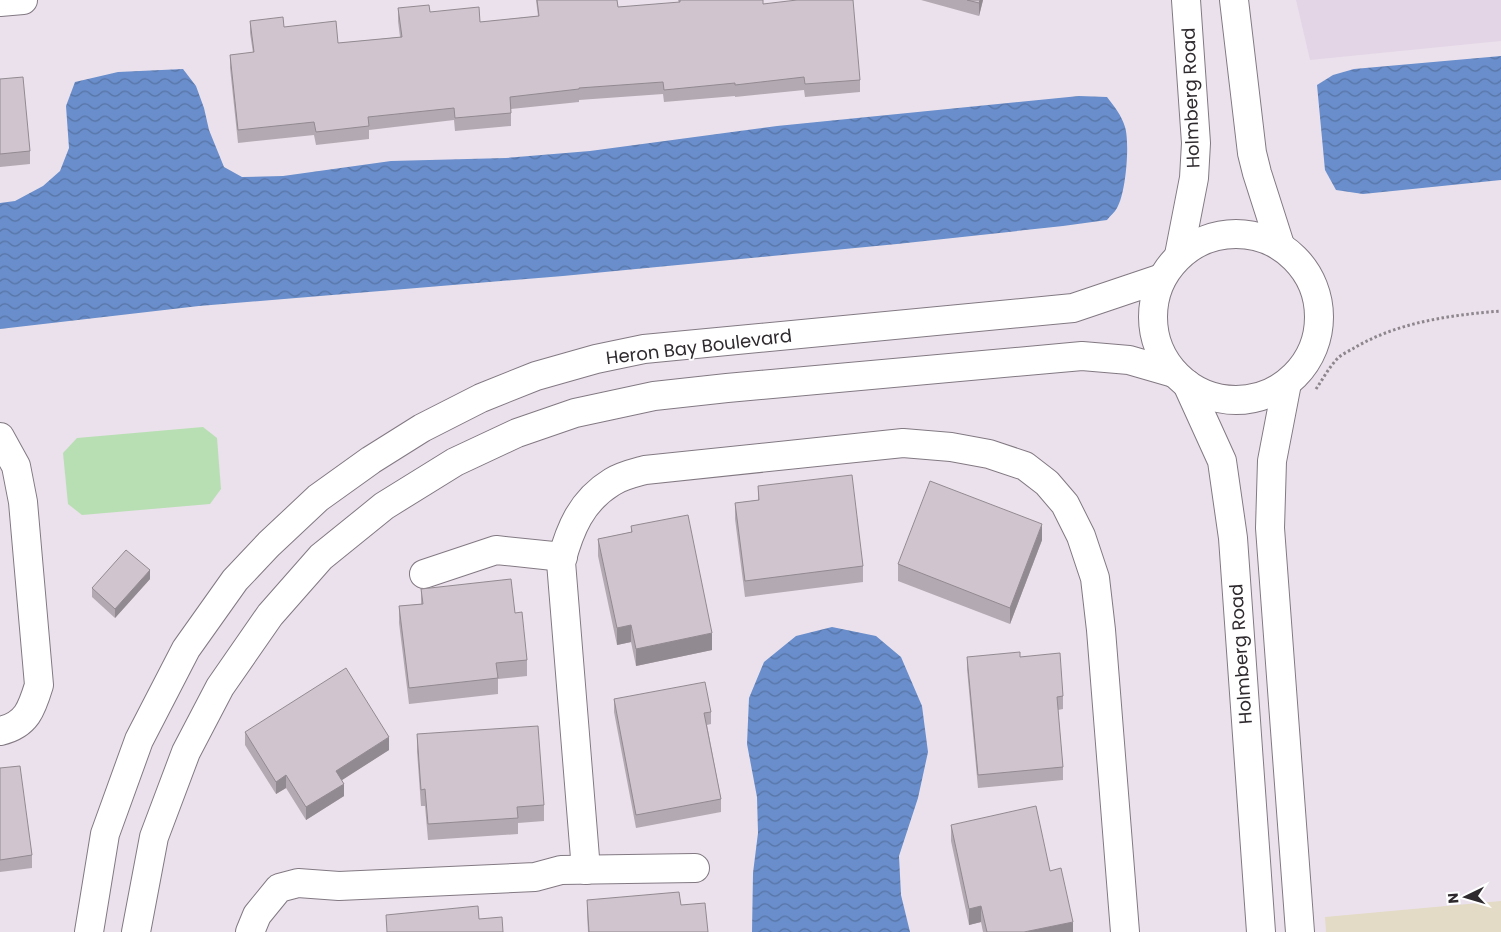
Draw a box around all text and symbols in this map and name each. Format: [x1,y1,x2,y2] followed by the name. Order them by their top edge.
[1176,27,1205,169] street label: Holmberg Road
[605,323,793,370] street label: Heron Bay Boulevard
[1223,583,1258,725] street label: Holmberg Road
[1441,872,1491,922] north arrow
[1443,892,1463,904] text: N

